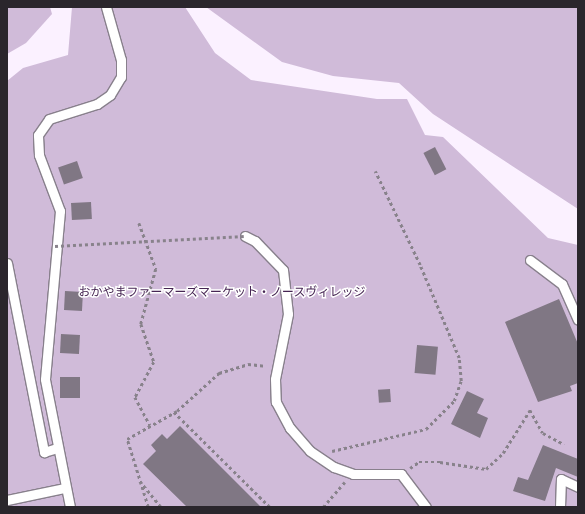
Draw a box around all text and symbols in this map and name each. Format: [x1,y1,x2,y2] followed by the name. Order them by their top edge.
[78,285,366,299] park label: おかやまファーマーズマーケット・ノースヴィレッジ

